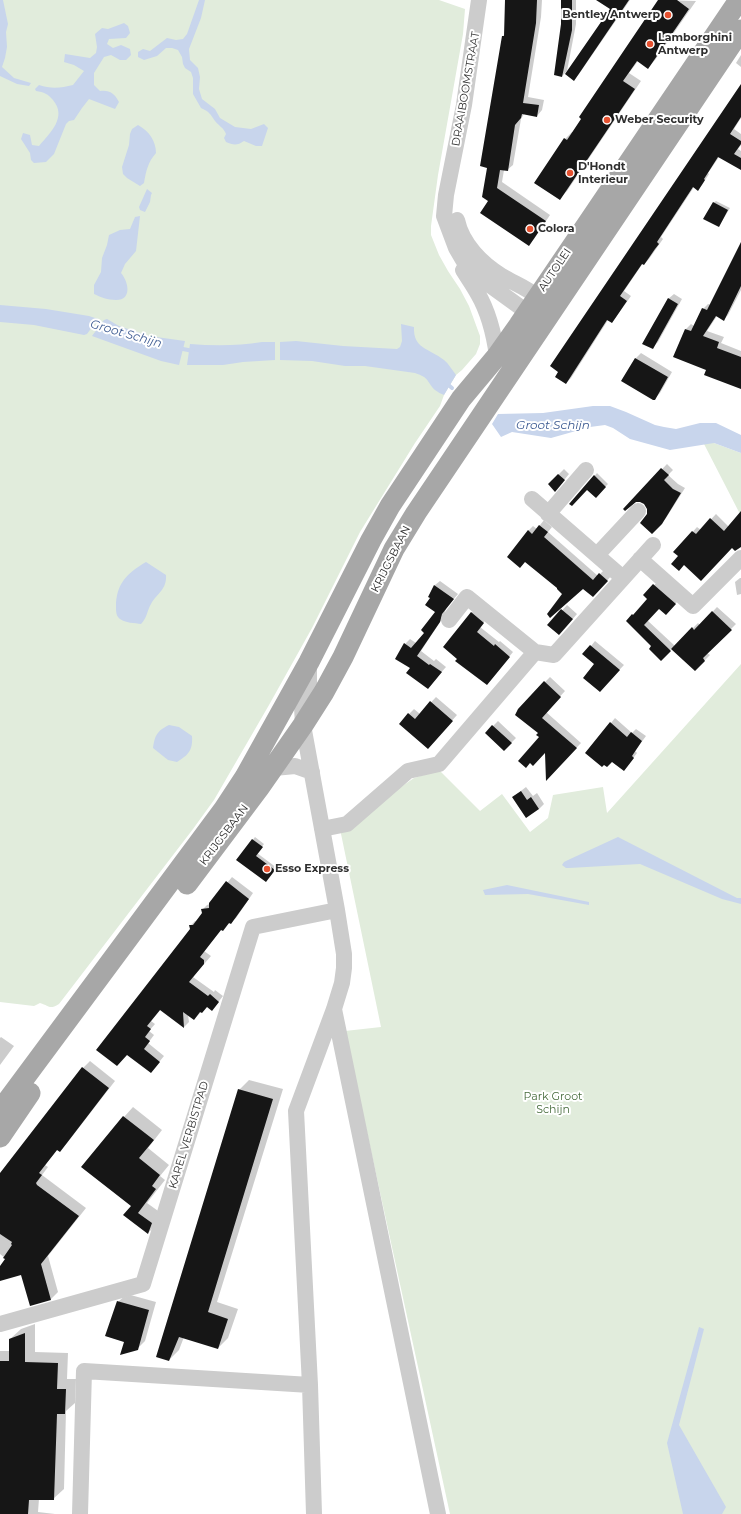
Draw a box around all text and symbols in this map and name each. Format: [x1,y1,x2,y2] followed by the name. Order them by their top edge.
[562,8,660,22] place label: Bentley Antwerp
[663,10,673,20] marker: Bentley Antwerp
[449,31,483,147] street label: DRAAIBOOMSTRAAT
[658,31,732,57] place label: Lamborghini Antwerp
[645,39,655,49] marker: Lamborghini Antwerp
[615,113,704,127] place label: Weber Security
[602,115,612,125] marker: Weber Security
[578,160,628,186] place label: D'Hondt Interieur
[565,168,575,178] marker: D'Hondt Interieur
[538,222,575,236] place label: Colora
[525,224,535,234] marker: Colora
[536,246,574,294] street label: AUTOLEI
[89,317,163,351] water label: Groot Schijn
[516,418,590,432] water label: Groot Schijn
[369,524,413,594] street label: KRIJGSBAAN
[197,802,251,868] street label: KRIJGSBAAN
[275,862,349,876] place label: Esso Express
[262,864,272,874] marker: Esso Express
[166,1080,212,1190] street label: KAREL VERBISTPAD
[523,1090,583,1116] park label: Park Groot Schijn

